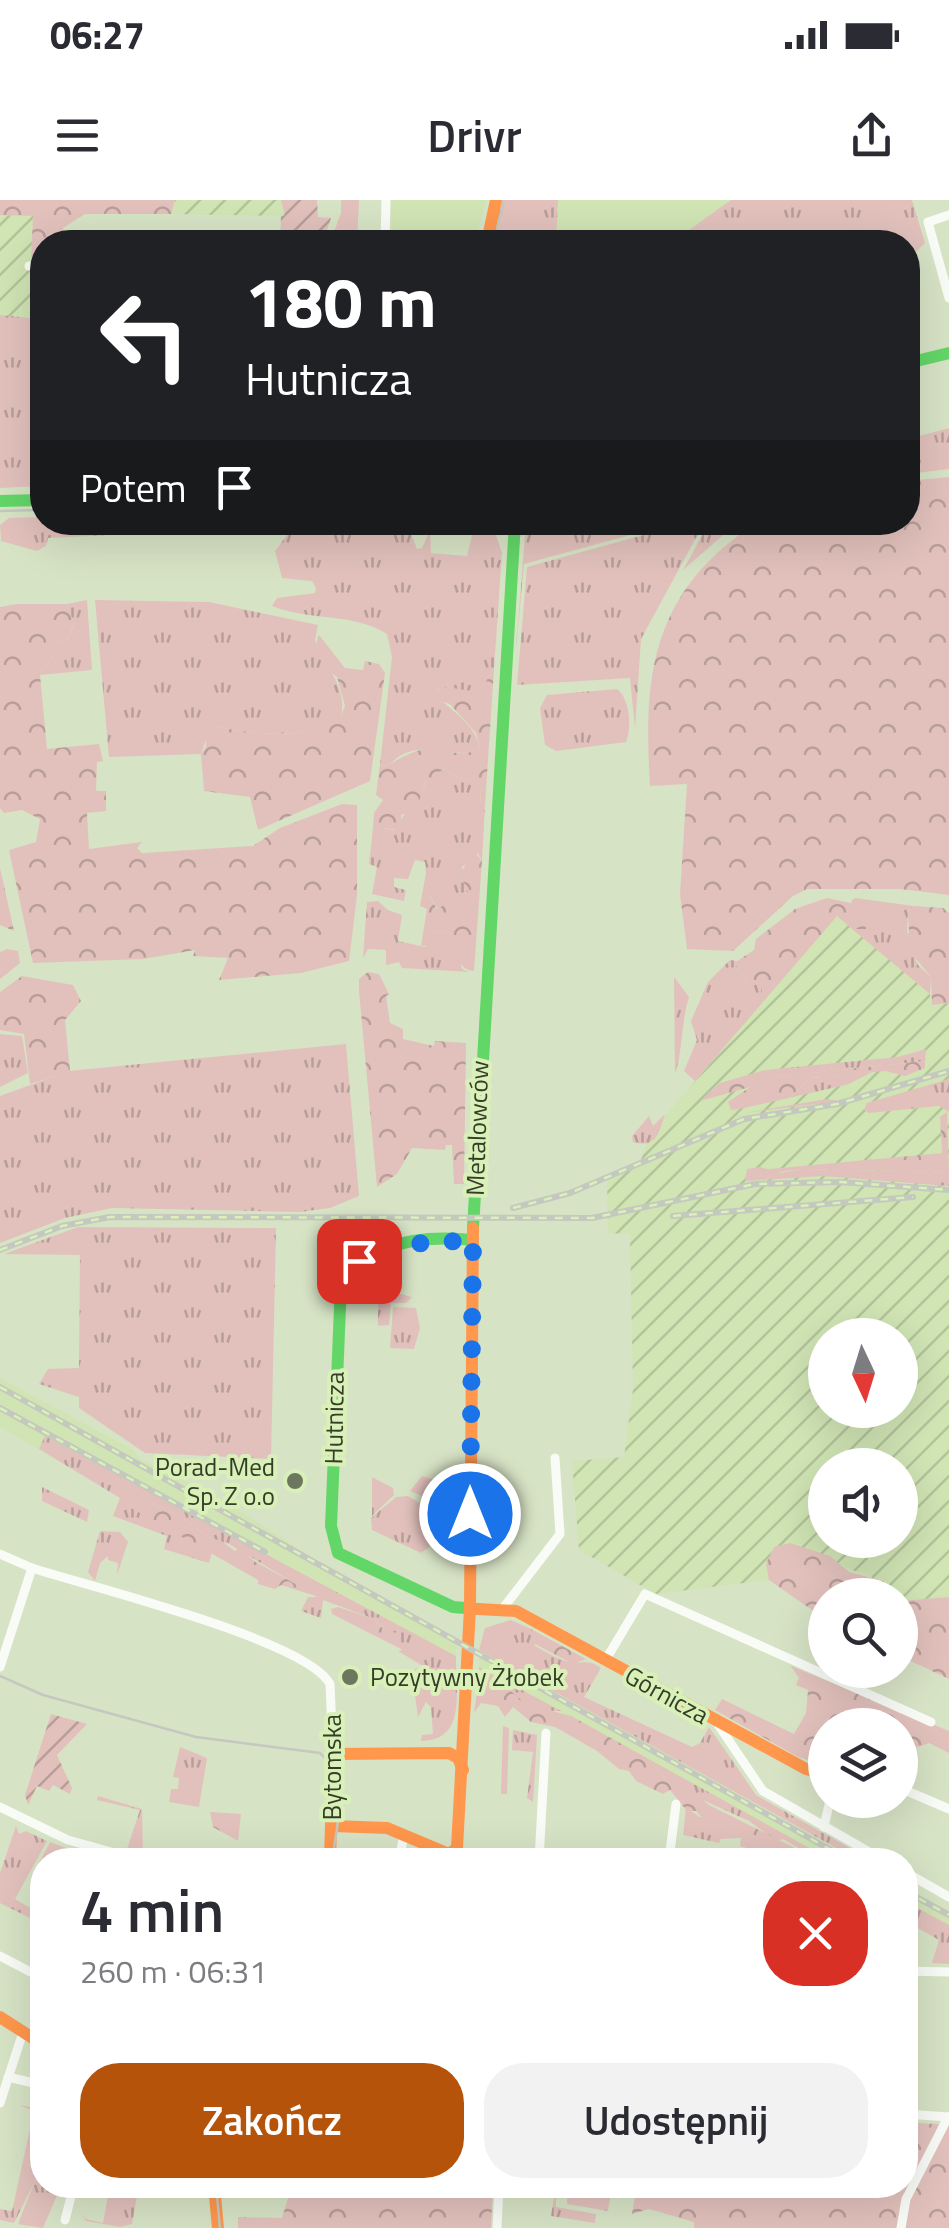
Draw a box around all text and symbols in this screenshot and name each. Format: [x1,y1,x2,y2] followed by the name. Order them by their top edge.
[50,6,145,64] text: 06:27
[427,101,522,169] text: Drivr
[50,108,105,163] icon: menu
[844,108,899,163] icon: share
[245,248,437,354] text: 180 m
[80,270,210,400] icon: left
[245,344,412,412] text: Hutnicza
[80,459,187,517] text: Potem
[207,460,262,515] icon: arrive
[456,1060,498,1196] street label: Metalowców
[317,1219,402,1304] pin
[332,1234,387,1289] icon: arrive
[808,1318,918,1428] north arrow
[808,1318,918,1818] map controls
[314,1371,354,1465] street label: Hutnicza
[155,1448,275,1515] place label: Porad-Med Sp. Z o.o
[808,1448,918,1558] button: sound
[418,1462,522,1566] position arrow
[284,1470,306,1492] marker: Porad-Med Sp. Z o.o
[808,1578,918,1688] button: search
[618,1656,716,1734] street label: Górnicza
[370,1658,564,1696] place label: Pozytywny Żłobek
[339,1666,361,1688] marker: Pozytywny Żłobek
[808,1708,918,1818] button: layers
[313,1713,351,1820] street label: Bytomska
[80,1864,224,1955] text: 4 min
[763,1881,868,1986] button: close
[80,1947,267,1995] text: 260 m · 06:31
[80,2063,464,2178] button: Zakończ
[484,2063,868,2178] button: Udostępnij

